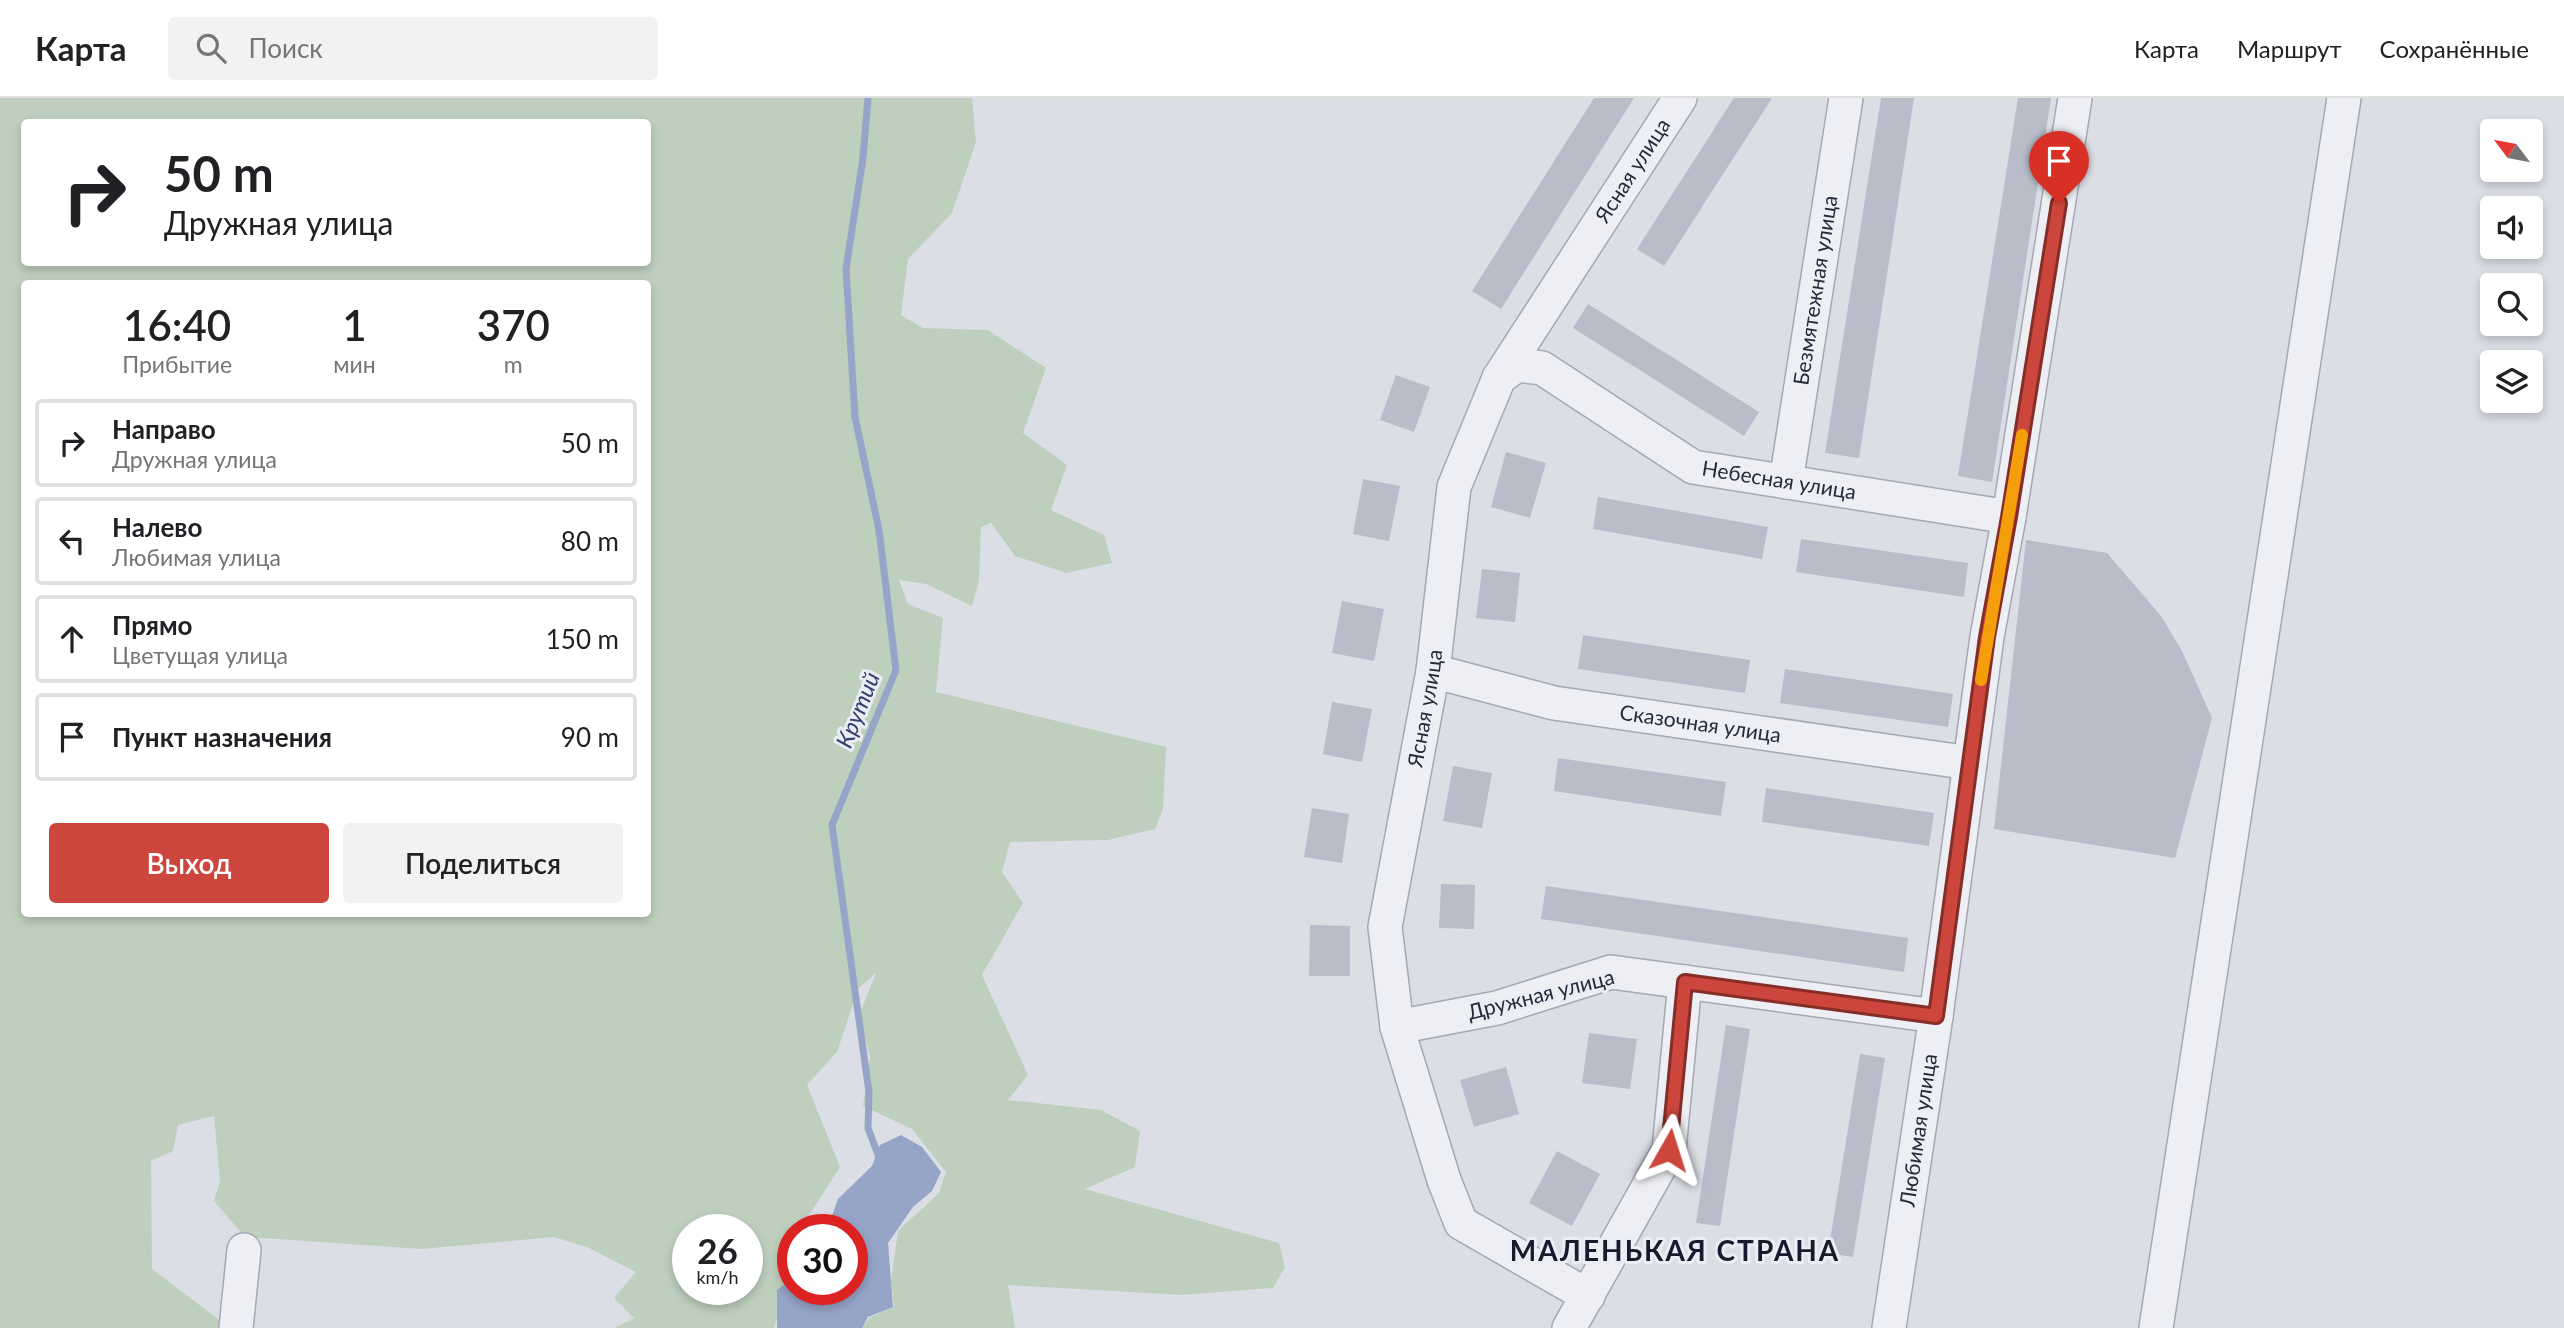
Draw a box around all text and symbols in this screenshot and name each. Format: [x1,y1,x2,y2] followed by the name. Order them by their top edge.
[168,17,658,80] search box
[35,28,126,68] text: Карта
[192,29,230,67] icon: search
[248,32,323,64] text: Поиск
[2134,34,2199,63] text: Карта
[2237,34,2342,63] text: Маршрут
[2380,34,2529,63] text: Сохранённые
[1588,113,1675,227] street label: Ясная улица
[2480,119,2543,182] north arrow
[2480,119,2543,413] map controls
[2029,131,2089,203] pin
[2040,142,2078,180] icon: arrive
[164,144,274,202] text: 50 m
[49,147,140,238] icon: right
[1787,193,1842,387] street label: Безмятежная улица
[2480,196,2543,259] button: sound
[164,203,393,242] text: Дружная улица
[2480,273,2543,336] button: search
[123,300,231,350] text: 16:40
[342,300,367,350] text: 1
[477,300,550,350] text: 370
[122,350,232,378] text: Прибытие
[333,350,376,378] text: мин
[504,350,523,378] text: m
[2480,350,2543,413] button: layers
[112,413,216,445] text: Направо
[53,424,91,462] icon: right
[561,427,619,459] text: 50 m
[112,445,277,473] text: Дружная улица
[1700,455,1858,504] street label: Небесная улица
[112,511,202,543] text: Налево
[53,522,91,560] icon: left
[561,525,619,557] text: 80 m
[112,543,281,571] text: Любимая улица
[112,609,193,641] text: Прямо
[53,620,91,658] icon: ahead
[546,623,619,655] text: 150 m
[112,641,288,669] text: Цветущая улица
[1401,648,1446,770] street label: Ясная улица
[829,668,885,752] water label: Крутий
[1618,699,1783,747] street label: Сказочная улица
[53,718,91,756] icon: arrive
[112,721,332,753] text: Пункт назначения
[561,721,619,753] text: 90 m
[49,823,329,903] button: Выход
[343,823,623,903] button: Поделиться
[1465,963,1617,1024] street label: Дружная улица
[1893,1052,1941,1209] street label: Любимая улица
[1632,1113,1706,1187] position arrow
[777,1214,868,1305] speed limit sign: 30
[697,1229,738,1271] text: 26
[1510,1233,1840,1267] district label: МАЛЕНЬКАЯ СТРАНА
[696,1266,739,1288] text: km/h

